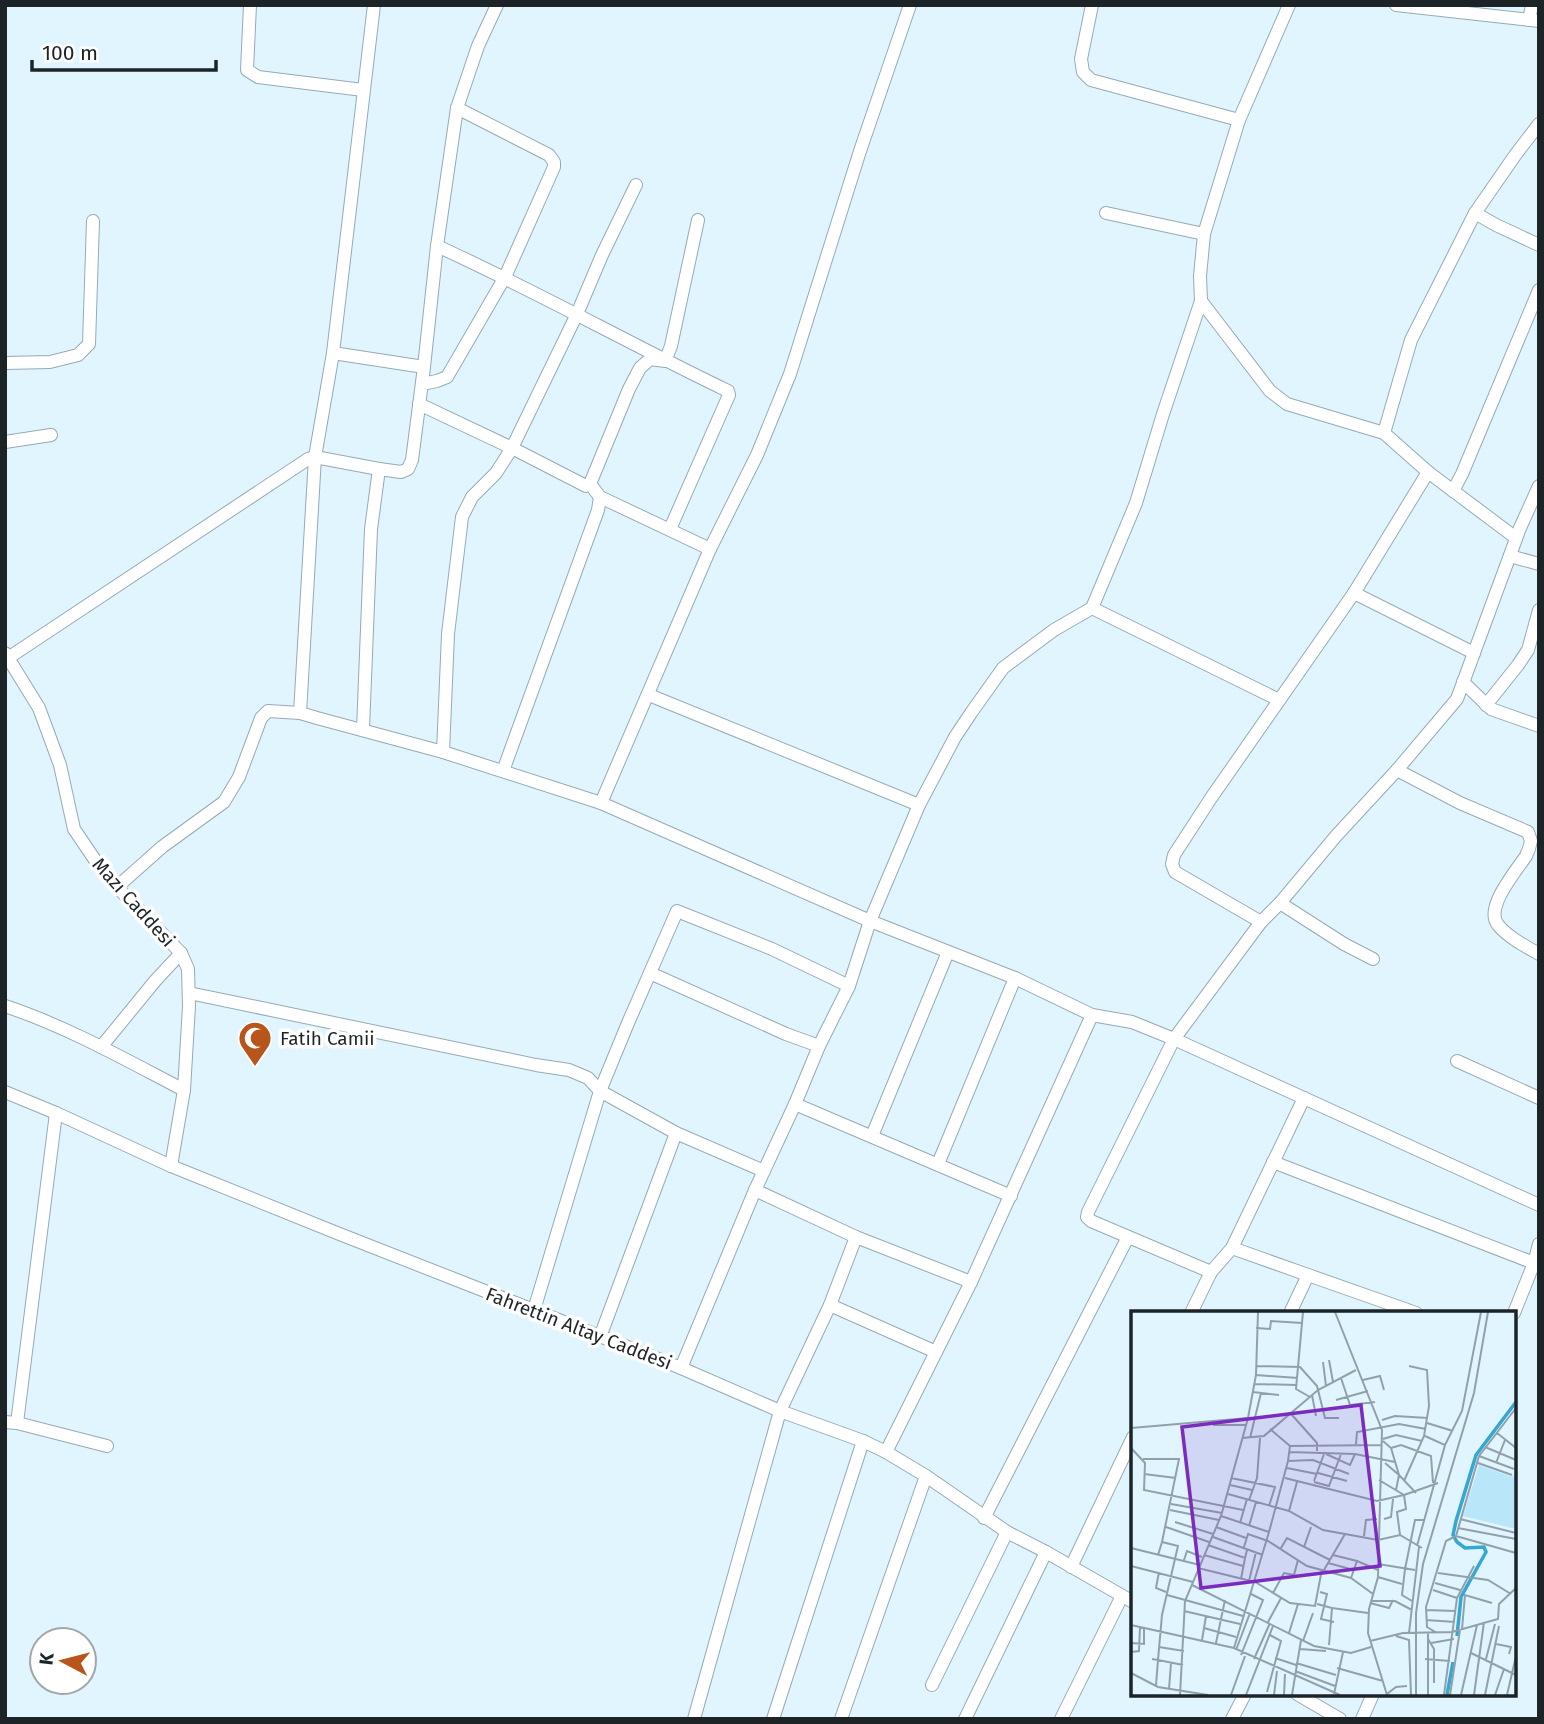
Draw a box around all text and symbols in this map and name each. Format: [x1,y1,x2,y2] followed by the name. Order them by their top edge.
[32,28,215,72] scale bar
[42,40,98,66] text: 100 m
[88,853,180,952] street label: Mazı Caddesi
[236,1019,274,1068] mosque icon: Fatih Camii
[280,1027,375,1050] place label: Fatih Camii
[482,1282,675,1375] street label: Fahrettin Altay Caddesi
[1131,1311,1516,1696] inset map
[28,1626,98,1696] north arrow
[34,1651,59,1666] text: K

